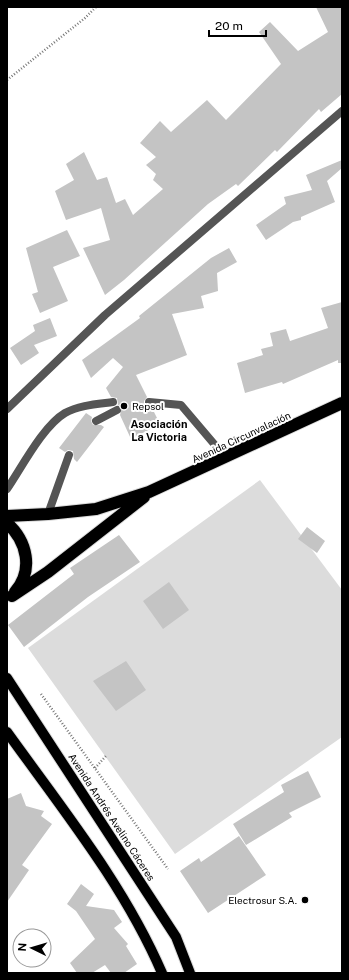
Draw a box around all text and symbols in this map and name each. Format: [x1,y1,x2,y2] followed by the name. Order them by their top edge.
[209,12,266,38] scale bar
[215,19,243,33] text: 20 m
[132,400,164,412] place label: Repsol
[119,401,129,411] marker: Repsol
[190,409,293,465] street label: Avenida Circunvalación
[131,418,187,443] district label: Asociación La Victoria
[66,751,158,883] street label: Avenida Andrés Avelino Cáceres
[228,894,297,906] place label: Electrosur S.A.
[300,895,310,905] marker: Electrosur S.A.
[12,928,52,968] north arrow
[16,942,28,952] text: N

